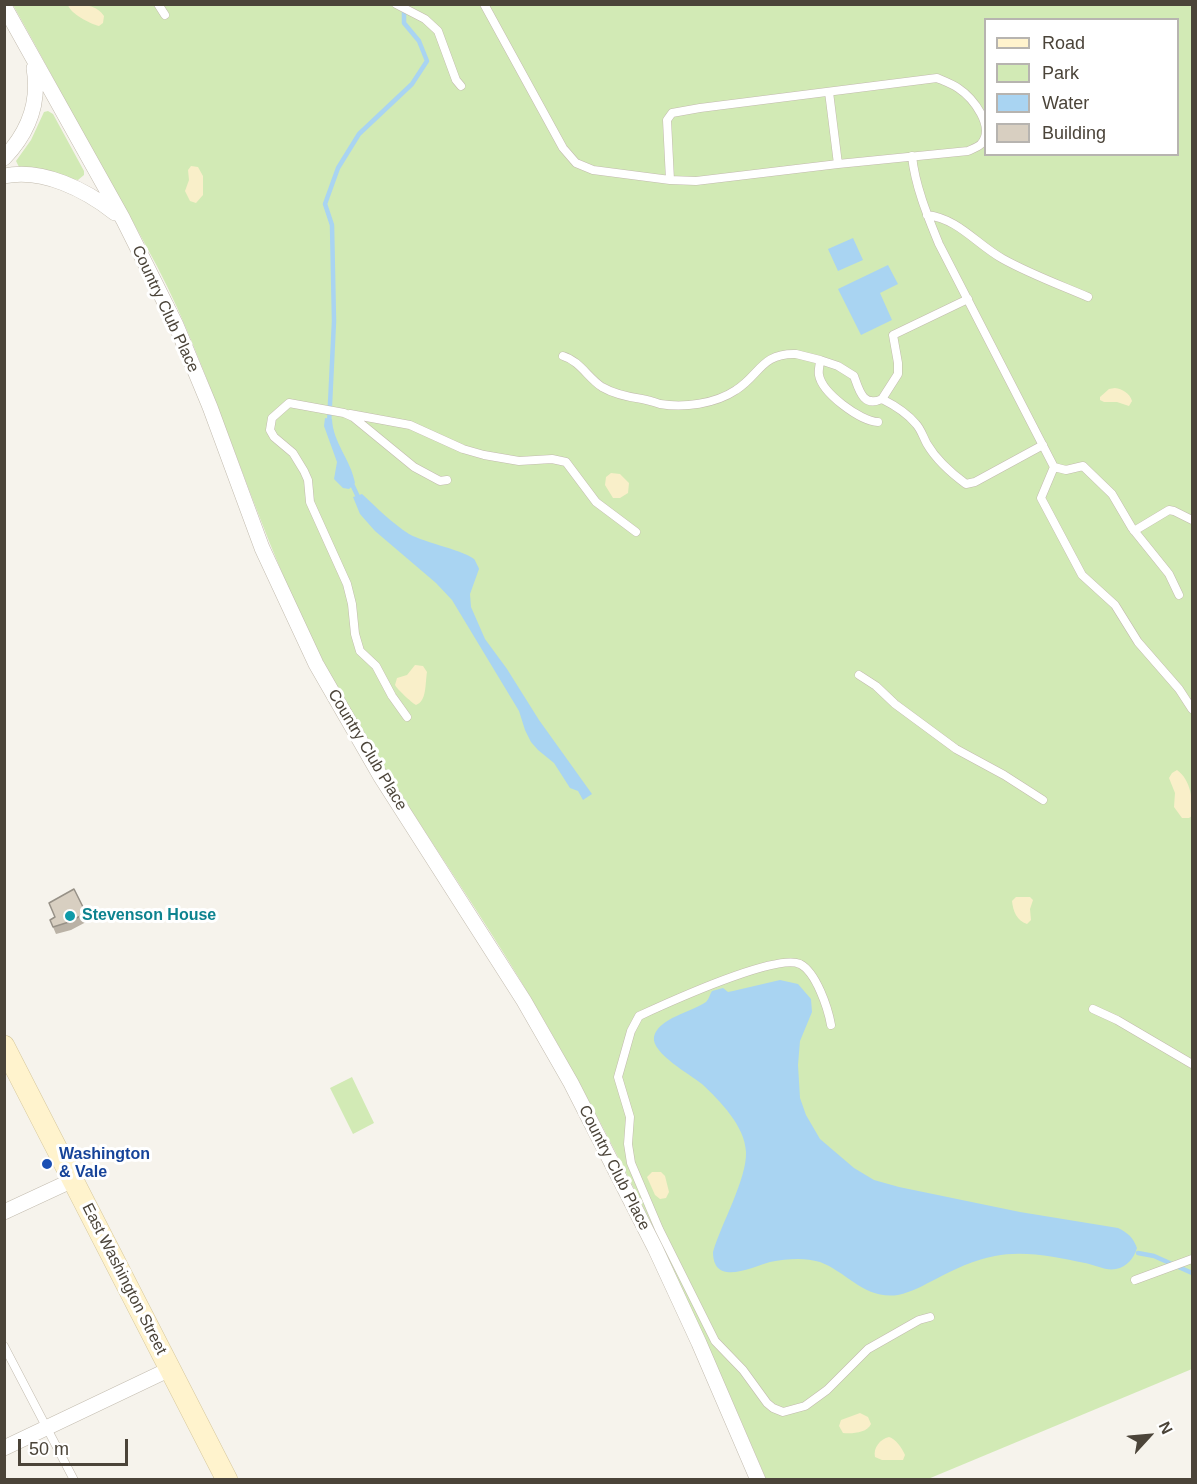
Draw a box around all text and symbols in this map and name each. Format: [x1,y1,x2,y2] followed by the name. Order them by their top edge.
[984,18,1179,156] legend
[1042,33,1085,53] text: Road
[1042,63,1079,83] text: Park
[1042,93,1089,113] text: Water
[1042,123,1106,143] text: Building
[127,242,203,376] street label: Country Club Place
[323,686,411,814] street label: Country Club Place
[82,906,216,926] place label: Stevenson House
[63,909,77,923] marker: Stevenson House
[574,1102,654,1234] street label: Country Club Place
[59,1145,150,1183] place label: Washington & Vale
[40,1157,54,1171] marker: Washington & Vale
[77,1200,171,1358] street label: East Washington Street
[1119,1406,1179,1466] north arrow
[1155,1419,1176,1437] text: N
[21,1427,130,1465] scale bar
[29,1439,69,1459] text: 50 m

